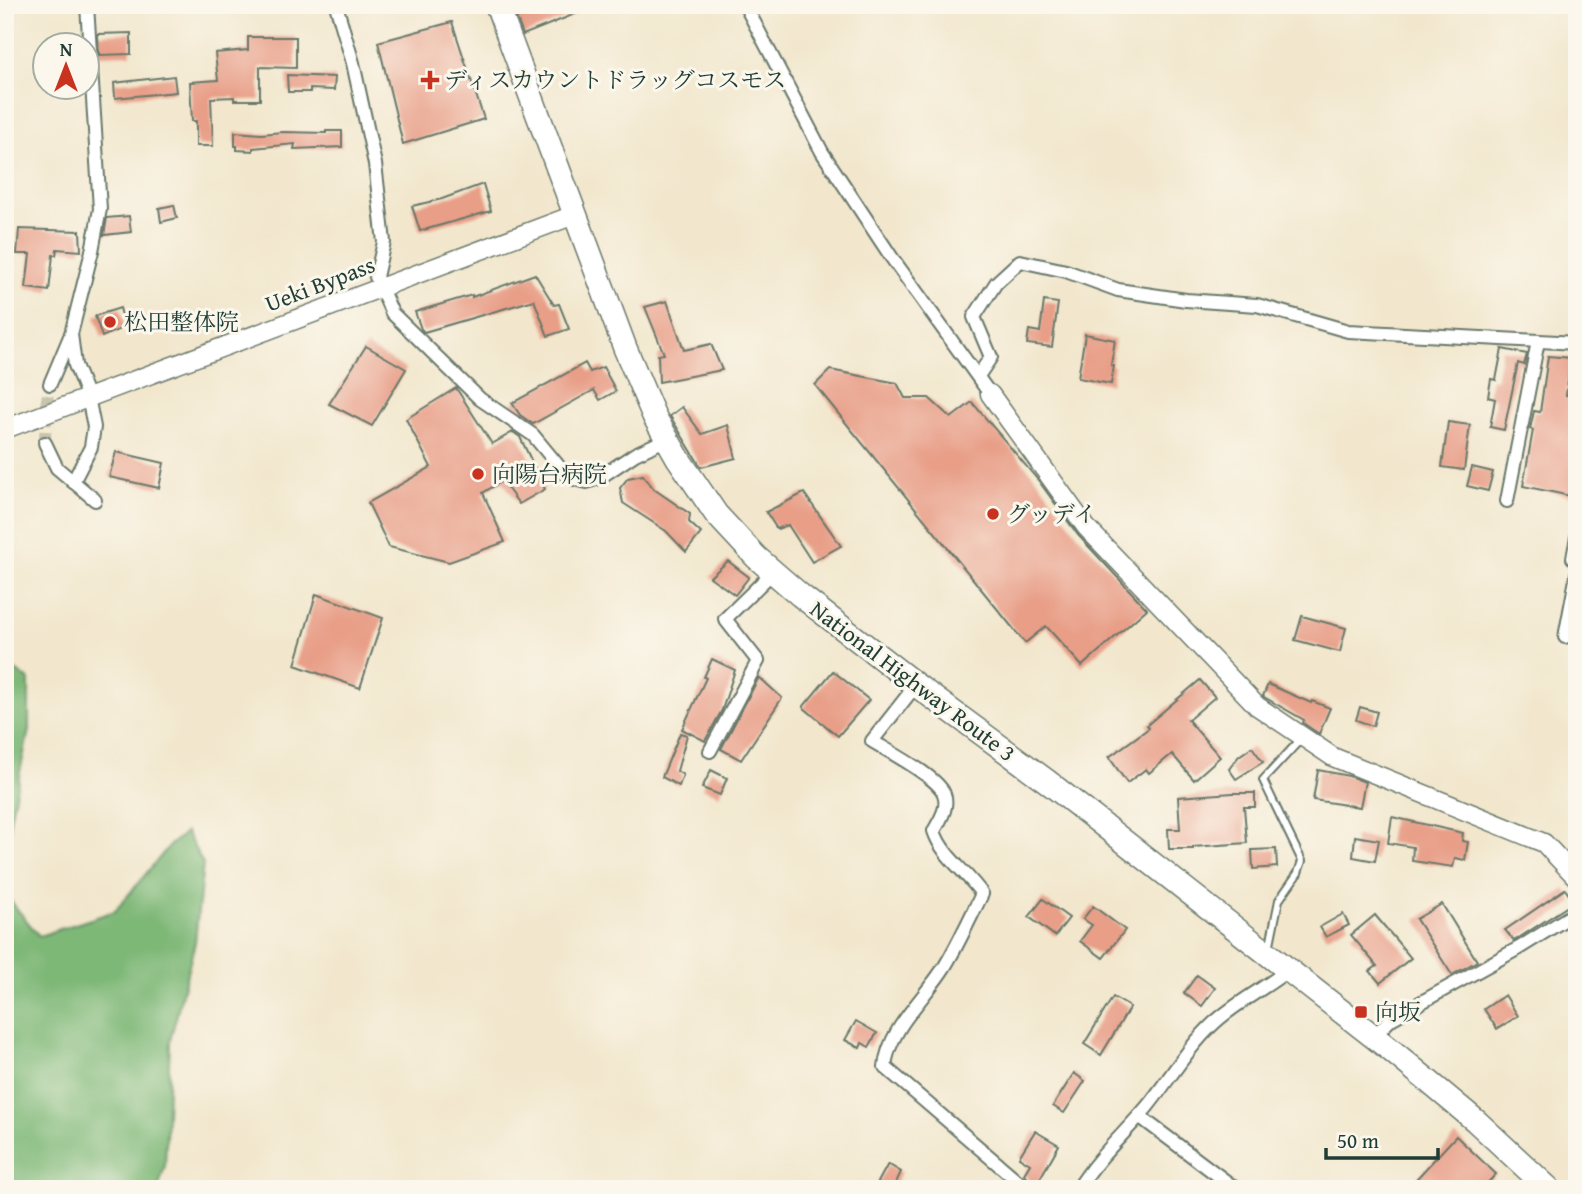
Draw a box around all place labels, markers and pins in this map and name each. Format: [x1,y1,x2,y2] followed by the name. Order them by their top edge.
[444,63,786,96] place label: ディスカウントドラッグコスモス
[422,72,438,88] marker: ディスカウントドラッグコスモス
[124,305,239,338] place label: 松田整体院
[102,314,118,330] marker: 松田整体院
[492,457,607,490] place label: 向陽台病院
[470,466,486,482] marker: 向陽台病院
[1007,497,1096,530] place label: グッデイ
[985,506,1001,522] marker: グッデイ
[1375,995,1421,1028] place label: 向坂
[1353,1004,1369,1020] marker: 向坂

